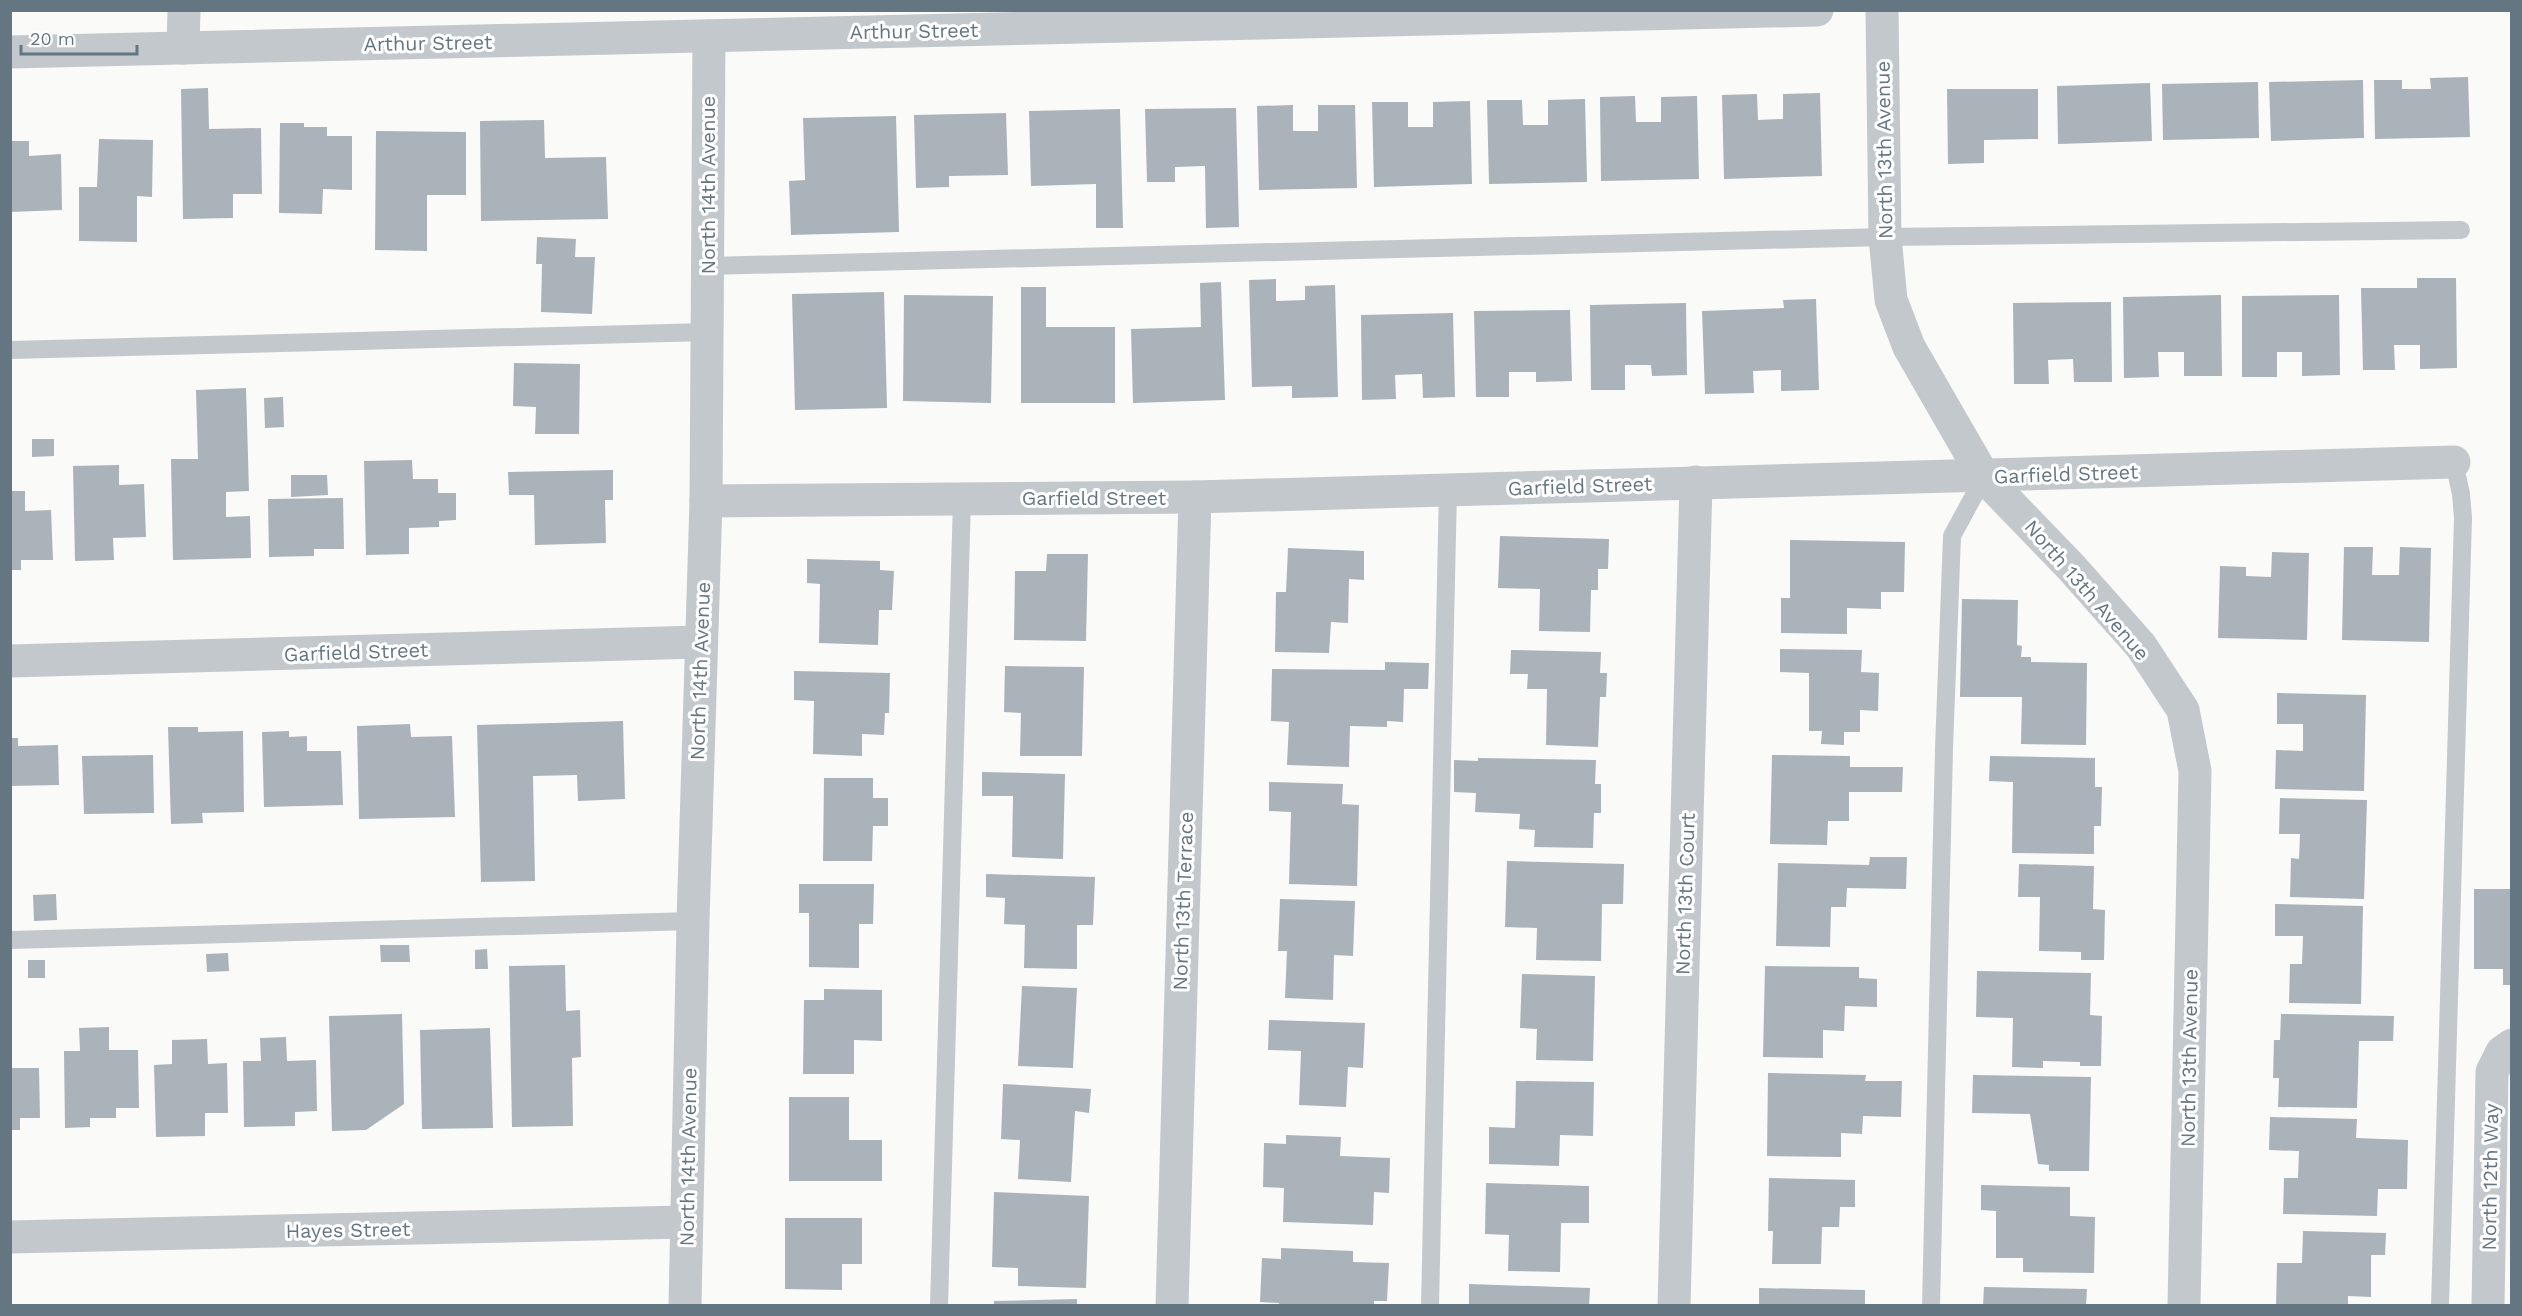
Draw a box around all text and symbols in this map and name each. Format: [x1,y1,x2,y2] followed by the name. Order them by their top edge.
[21,18,136,56] scale bar
[850,18,979,44] street label: Arthur Street
[30,28,75,49] text: 20 m
[364,30,493,56] street label: Arthur Street
[1870,61,1898,239] street label: North 13th Avenue
[696,96,720,274] street label: North 14th Avenue
[1993,459,2139,489] street label: Garfield Street
[1507,471,1653,501] street label: Garfield Street
[1022,486,1167,510] street label: Garfield Street
[2019,515,2155,665] street label: North 13th Avenue
[685,581,715,761] street label: North 14th Avenue
[283,637,429,667] street label: Garfield Street
[1168,811,1198,991] street label: North 13th Terrace
[1670,812,1700,976] street label: North 13th Court
[2175,969,2203,1147] street label: North 13th Avenue
[674,1067,702,1247] street label: North 14th Avenue
[2477,1102,2503,1251] street label: North 12th Way
[285,1217,411,1243] street label: Hayes Street

